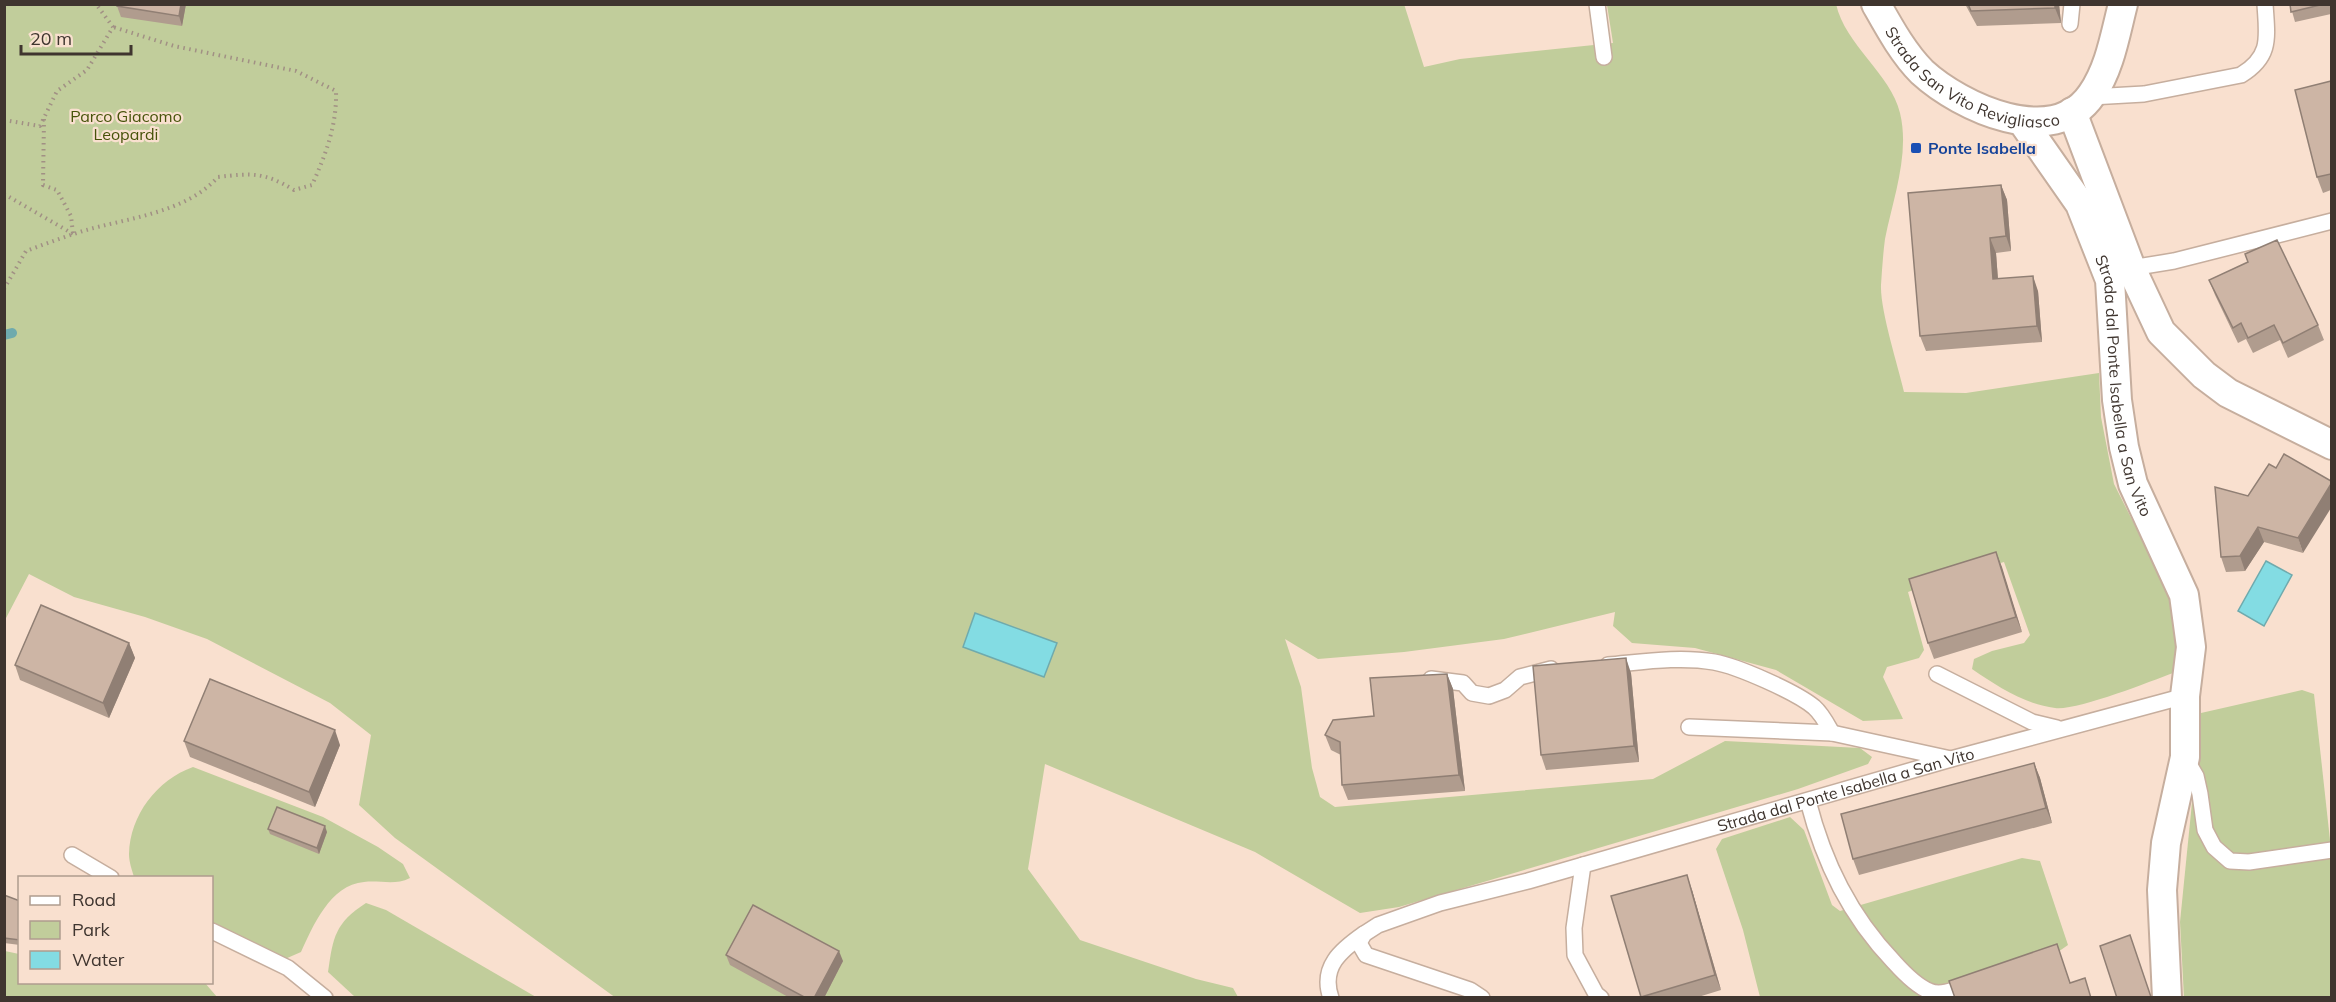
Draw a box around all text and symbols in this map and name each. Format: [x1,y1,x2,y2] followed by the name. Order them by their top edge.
[21,18,130,56] scale bar
[1881,23,2061,132] street label: Strada San Vito Revigliasco
[30,27,72,50] text: 20 m
[70,106,182,144] park label: Parco Giacomo Leopardi
[1928,138,2036,158] place label: Ponte Isabella
[1909,141,1923,155] marker: Ponte Isabella
[2091,252,2157,520] street label: Strada dal Ponte Isabella a San Vito
[1715,743,1976,836] street label: Strada dal Ponte Isabella a San Vito
[18,876,213,984] legend
[72,888,116,911] text: Road
[72,918,111,941] text: Park
[72,948,125,971] text: Water

